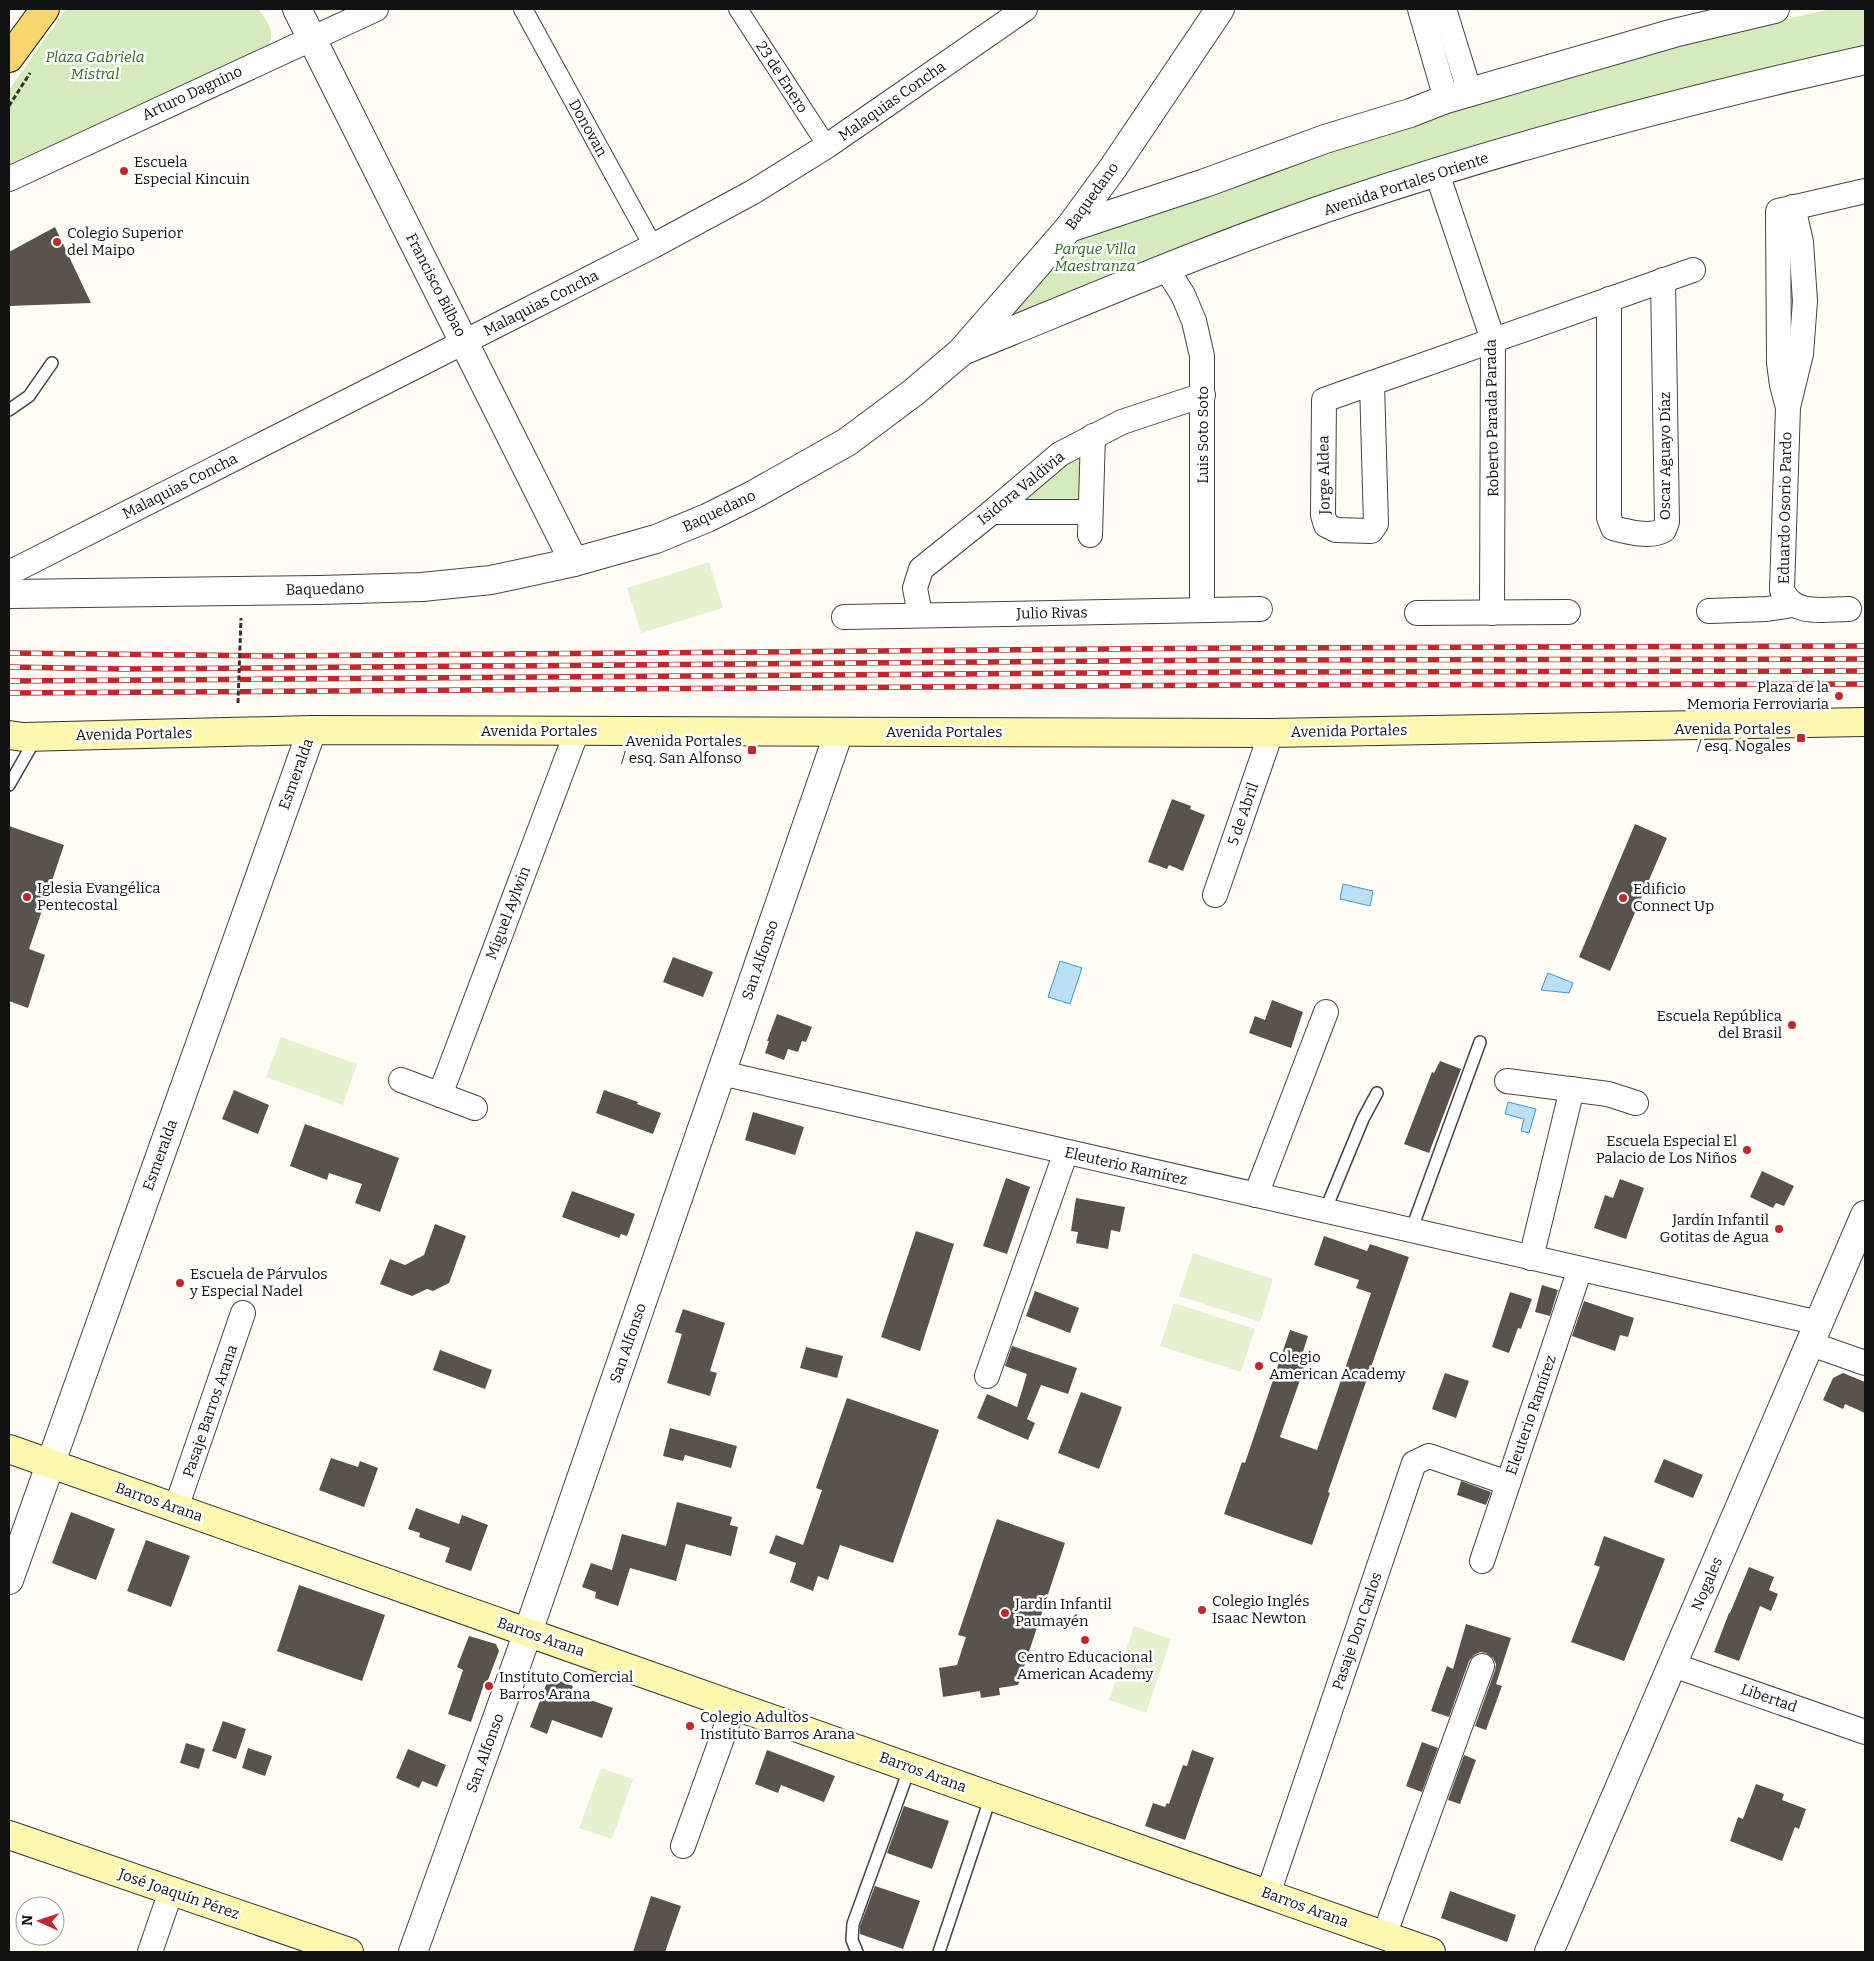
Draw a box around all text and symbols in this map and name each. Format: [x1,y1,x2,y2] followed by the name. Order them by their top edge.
[752,38,812,116] street label: 23 de Enero
[46,48,144,83] park label: Plaza Gabriela Mistral
[835,57,949,145] street label: Malaquias Concha
[139,62,245,124] street label: Arturo Dagnino
[565,96,611,160] street label: Donovan
[1321,149,1491,219] street label: Avenida Portales Oriente
[134,153,250,188] place label: Escuela Especial Kincuin
[1062,159,1122,233] street label: Baquedano
[118,165,130,177] marker: Escuela Especial Kincuin
[67,224,183,259] place label: Colegio Superior del Maipo
[402,230,470,340] street label: Francisco Bilbao
[51,236,63,248] marker: Colegio Superior del Maipo
[1054,240,1136,275] park label: Parque Villa Maestranza
[481,266,601,340] street label: Malaquias Concha
[1482,339,1502,497] street label: Roberto Parada Parada
[1194,386,1212,484] street label: Luis Soto Soto
[1656,392,1674,520] street label: Oscar Aguayo Díaz
[1775,432,1795,584] street label: Eduardo Osorio Pardo
[1314,435,1334,516] street label: Jorge Aldea
[974,447,1068,529] street label: Isidora Valdivia
[120,449,240,523] street label: Malaquias Concha
[680,486,758,536] street label: Baquedano
[285,579,365,599] street label: Baquedano
[1015,603,1088,623] street label: Julio Rivas
[1687,678,1829,713] place label: Plaza de la Memoria Ferroviaria
[1833,690,1845,702] marker: Plaza de la Memoria Ferroviaria
[1674,720,1791,755] place label: Avenida Portales / esq. Nogales
[1290,721,1408,741] street label: Avenida Portales
[481,722,597,740] street label: Avenida Portales
[886,723,1002,741] street label: Avenida Portales
[75,724,193,744] street label: Avenida Portales
[621,732,742,767] place label: Avenida Portales / esq. San Alfonso
[1795,732,1807,744] marker: Avenida Portales / esq. Nogales
[275,736,317,812] street label: Esmeralda
[746,744,758,756] marker: Avenida Portales / esq. San Alfonso
[1224,780,1262,848] street label: 5 de Abril
[482,863,534,962] street label: Miguel Aylwin
[37,879,160,914] place label: Iglesia Evangélica Pentecostal
[1633,880,1714,915] place label: Edificio Connect Up
[21,891,33,903] marker: Iglesia Evangélica Pentecostal
[1617,892,1629,904] marker: Edificio Connect Up
[738,918,782,1002] street label: San Alfonso
[1656,1007,1782,1042] place label: Escuela República del Brasil
[1786,1019,1798,1031] marker: Escuela República del Brasil
[139,1117,181,1193] street label: Esmeralda
[1596,1132,1737,1167] place label: Escuela Especial El Palacio de Los Niños
[1063,1143,1189,1189] street label: Eleuterio Ramírez
[1741,1144,1753,1156] marker: Escuela Especial El Palacio de Los Niños
[1660,1211,1769,1246] place label: Jardín Infantil Gotitas de Agua
[1773,1223,1785,1235] marker: Jardín Infantil Gotitas de Agua
[189,1265,327,1300] place label: Escuela de Párvulos y Especial Nadel
[174,1277,186,1289] marker: Escuela de Párvulos y Especial Nadel
[606,1301,650,1385] street label: San Alfonso
[179,1342,241,1480] street label: Pasaje Barros Arana
[1269,1348,1406,1383] place label: Colegio American Academy
[1502,1353,1560,1477] street label: Eleuterio Ramírez
[1253,1360,1265,1372] marker: Colegio American Academy
[113,1479,205,1525] street label: Barros Arana
[1688,1555,1726,1613] street label: Nogales
[1328,1570,1386,1692] street label: Pasaje Don Carlos
[1212,1592,1309,1627] place label: Colegio Inglés Isaac Newton
[1014,1595,1112,1630] place label: Jardín Infantil Paumayén
[1196,1604,1208,1616] marker: Colegio Inglés Isaac Newton
[999,1607,1011,1619] marker: Jardín Infantil Paumayén
[495,1614,587,1660] street label: Barros Arana
[1079,1634,1091,1646] marker: Centro Educacional American Academy
[1017,1648,1153,1683] place label: Centro Educacional American Academy
[499,1668,633,1703] place label: Instituto Comercial Barros Arana
[483,1680,495,1692] marker: Instituto Comercial Barros Arana
[1738,1680,1800,1716] street label: Libertad
[700,1708,855,1743] place label: Colegio Adultos Instituto Barros Arana
[462,1711,508,1795] street label: San Alfonso
[684,1720,696,1732] marker: Colegio Adultos Instituto Barros Arana
[877,1748,969,1796] street label: Barros Arana
[115,1865,242,1923] street label: José Joaquín Pérez
[1259,1883,1351,1931] street label: Barros Arana
[15,1896,65,1946] north arrow
[19,1914,36,1926] text: N

